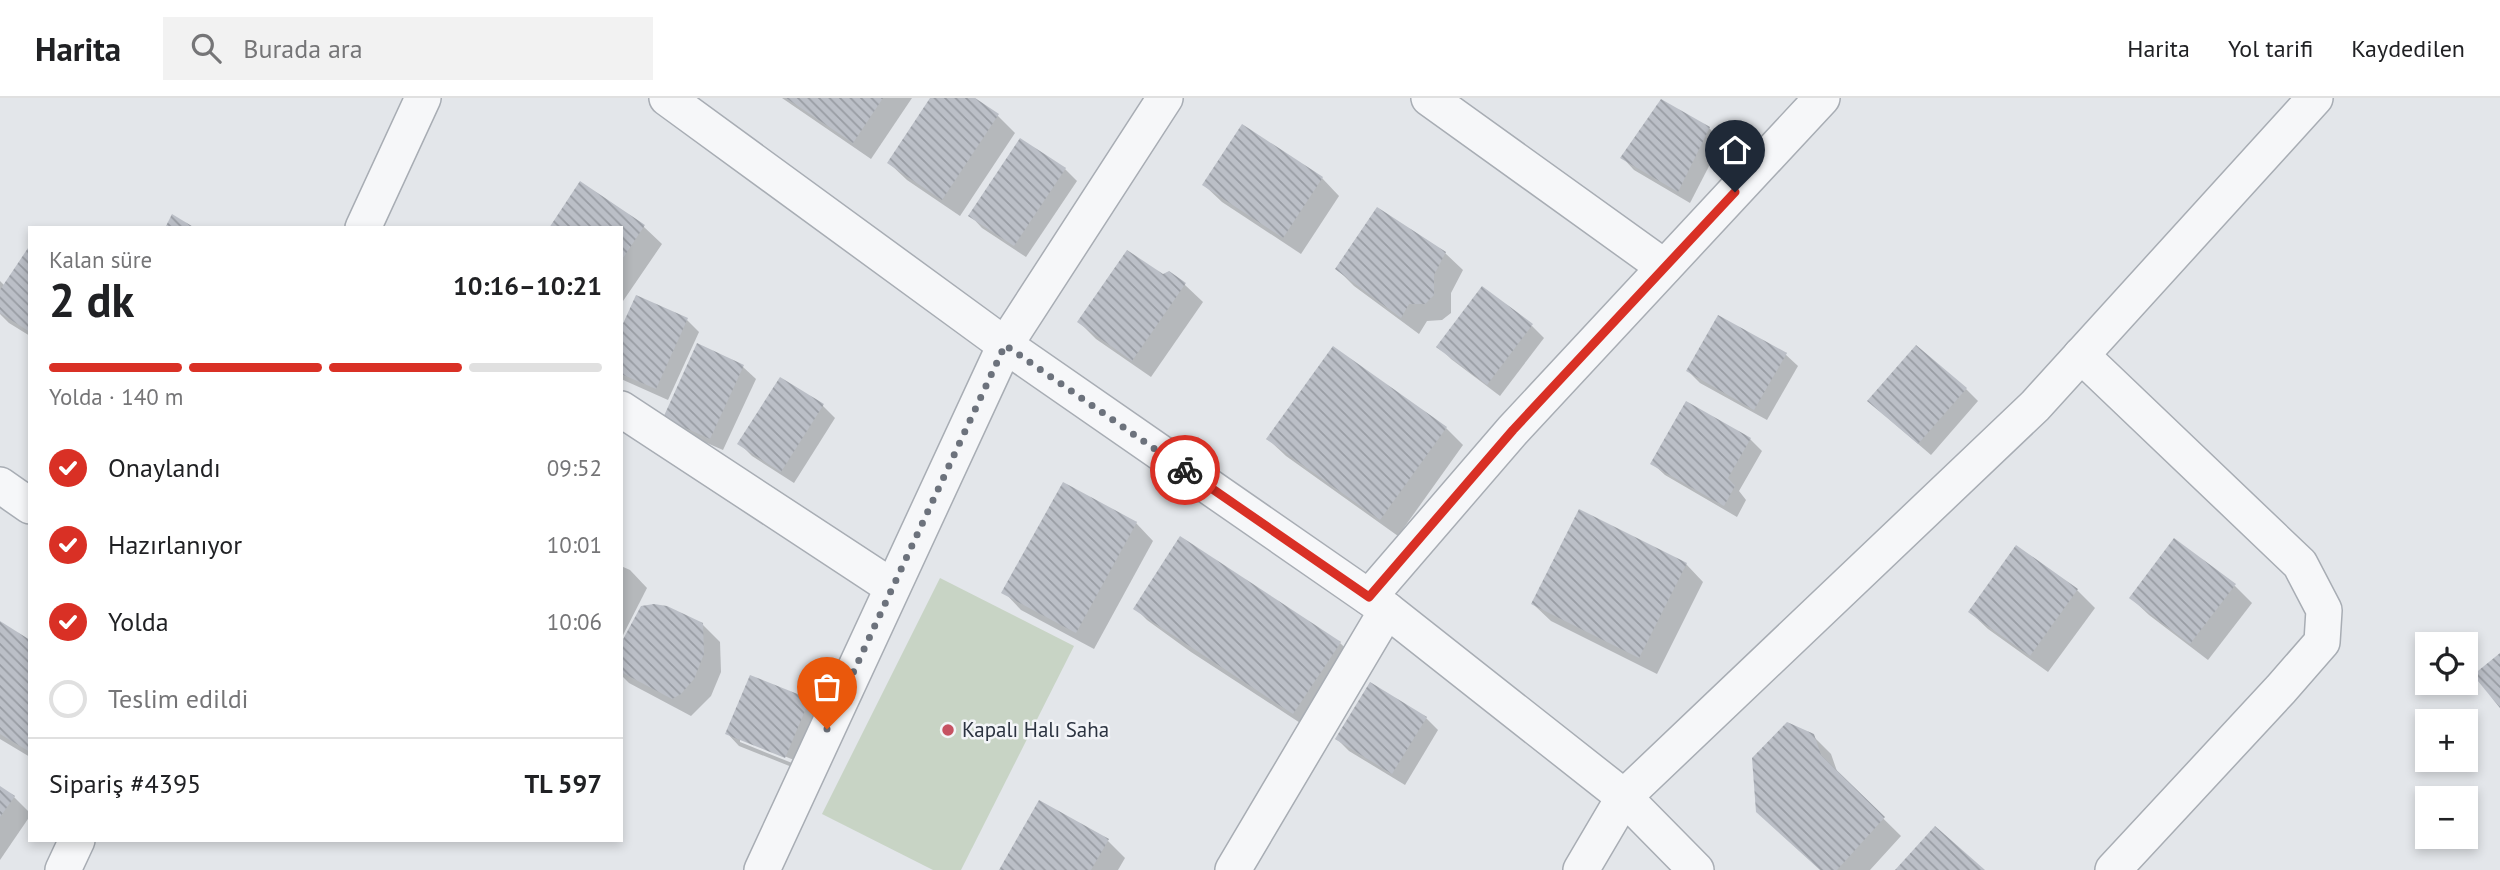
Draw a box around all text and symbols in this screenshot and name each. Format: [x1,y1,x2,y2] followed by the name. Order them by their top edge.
[163,17,653,80] search box
[35,27,121,70] text: Harita
[187,29,225,67] icon: search
[243,32,363,65] text: Burada ara
[2127,33,2190,64] text: Harita
[2228,33,2313,64] text: Yol tarifi
[2351,33,2465,64] text: Kaydedilen
[1705,120,1765,192] pin
[1716,131,1754,169] icon: home
[49,245,152,274] text: Kalan süre
[453,269,602,302] text: 10:16–10:21
[49,270,134,330] text: 2 dk
[49,382,184,411] text: Yolda · 140 m
[1150,435,1220,505] courier
[49,449,87,487] icon: check
[108,451,221,484] text: Onaylandı
[1166,451,1204,489] icon: bike
[547,453,602,482] text: 09:52
[49,526,87,564] icon: check
[108,528,242,561] text: Hazırlanıyor
[547,530,602,559] text: 10:01
[49,603,87,641] icon: check
[108,605,169,638] text: Yolda
[547,607,602,636] text: 10:06
[2415,632,2478,849] map controls
[2415,632,2478,695] button: locate
[797,657,857,729] pin
[808,668,846,706] icon: bag
[108,682,249,715] text: Teslim edildi
[2415,709,2478,772] button: +
[962,716,1109,743] place label: Kapalı Halı Saha
[940,722,956,738] marker: Kapalı Halı Saha
[49,767,201,800] text: Sipariş #4395
[524,767,602,800] text: TL 597
[2415,786,2478,849] button: −

